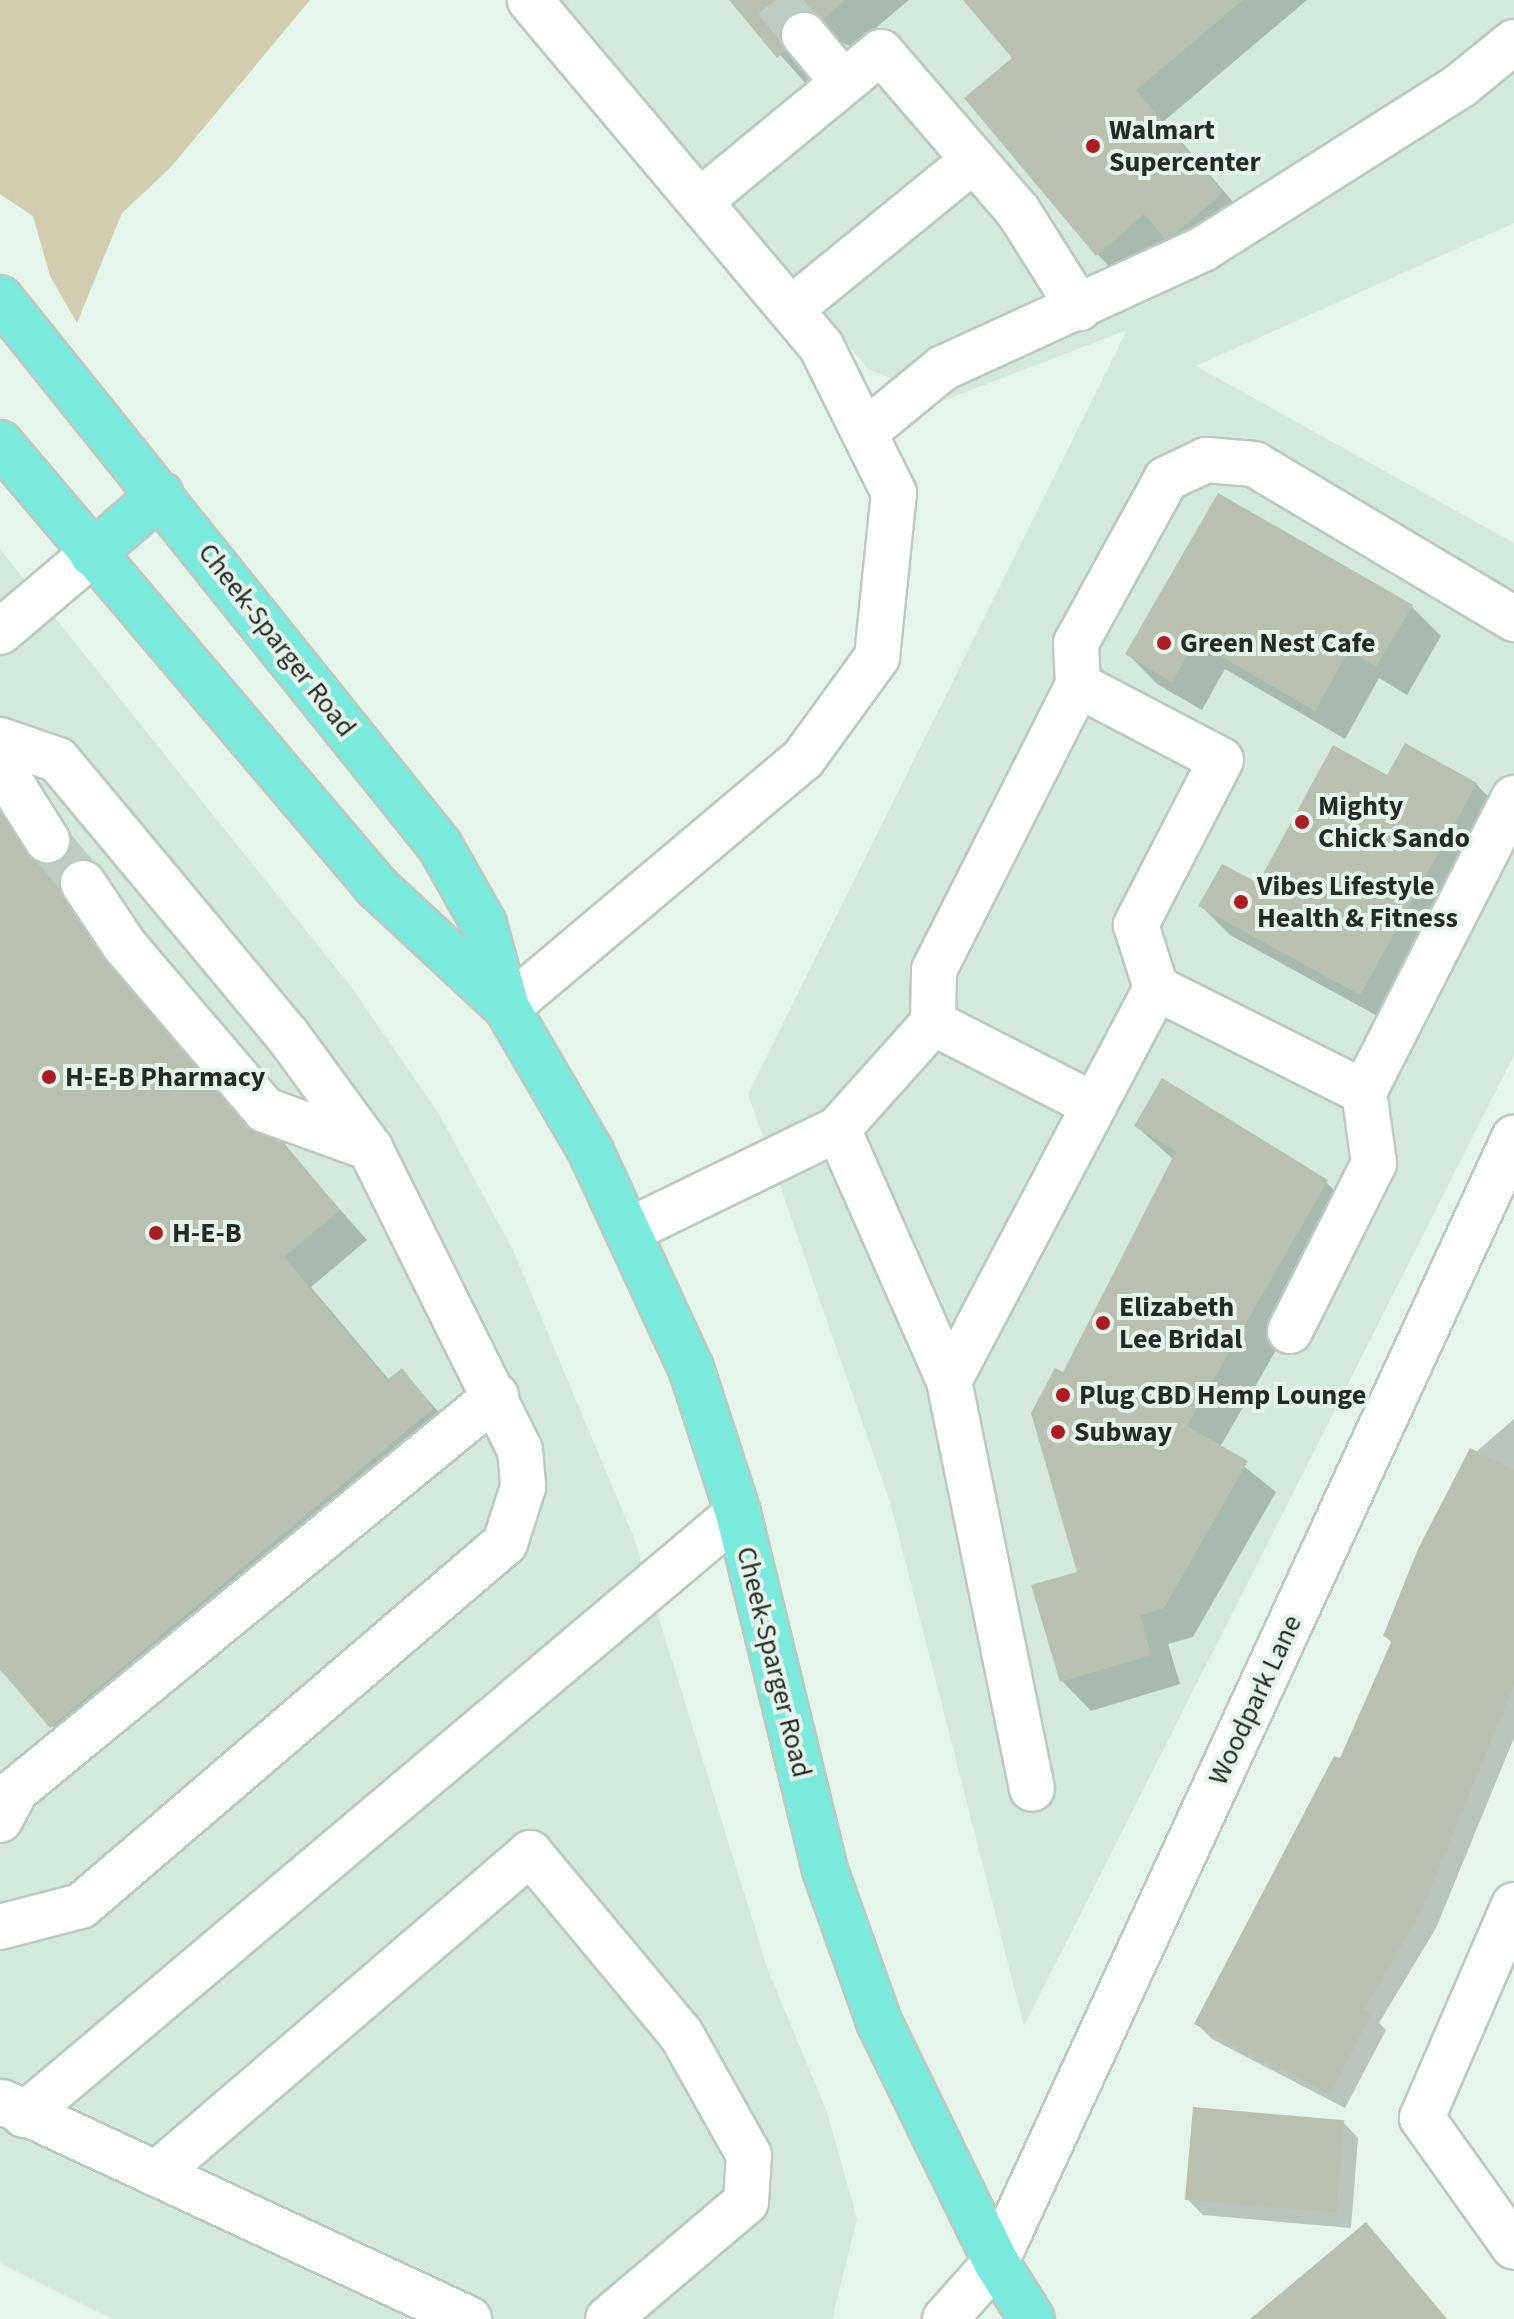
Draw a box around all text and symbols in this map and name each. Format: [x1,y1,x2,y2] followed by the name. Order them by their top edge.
[1109,113,1261,179] place label: Walmart Supercenter
[1084,137,1102,155] marker: Walmart Supercenter
[191,536,363,744] street label: Cheek-Sparger Road
[1180,626,1375,660] place label: Green Nest Cafe
[1155,634,1173,652] marker: Green Nest Cafe
[1318,789,1470,855] place label: Mighty Chick Sando
[1293,813,1311,831] marker: Mighty Chick Sando
[1257,869,1458,935] place label: Vibes Lifestyle Health & Fitness
[1232,893,1250,911] marker: Vibes Lifestyle Health & Fitness
[65,1060,265,1094] place label: H-E-B Pharmacy
[40,1068,58,1086] marker: H-E-B Pharmacy
[172,1216,242,1250] place label: H-E-B
[147,1224,165,1242] marker: H-E-B
[1119,1290,1242,1356] place label: Elizabeth Lee Bridal
[1094,1314,1112,1332] marker: Elizabeth Lee Bridal
[1079,1378,1366,1412] place label: Plug CBD Hemp Lounge
[1054,1386,1072,1404] marker: Plug CBD Hemp Lounge
[1074,1415,1172,1449] place label: Subway
[1049,1423,1067,1441] marker: Subway
[729,1543,819,1781] street label: Cheek-Sparger Road
[1201,1610,1309,1790] street label: Woodpark Lane

